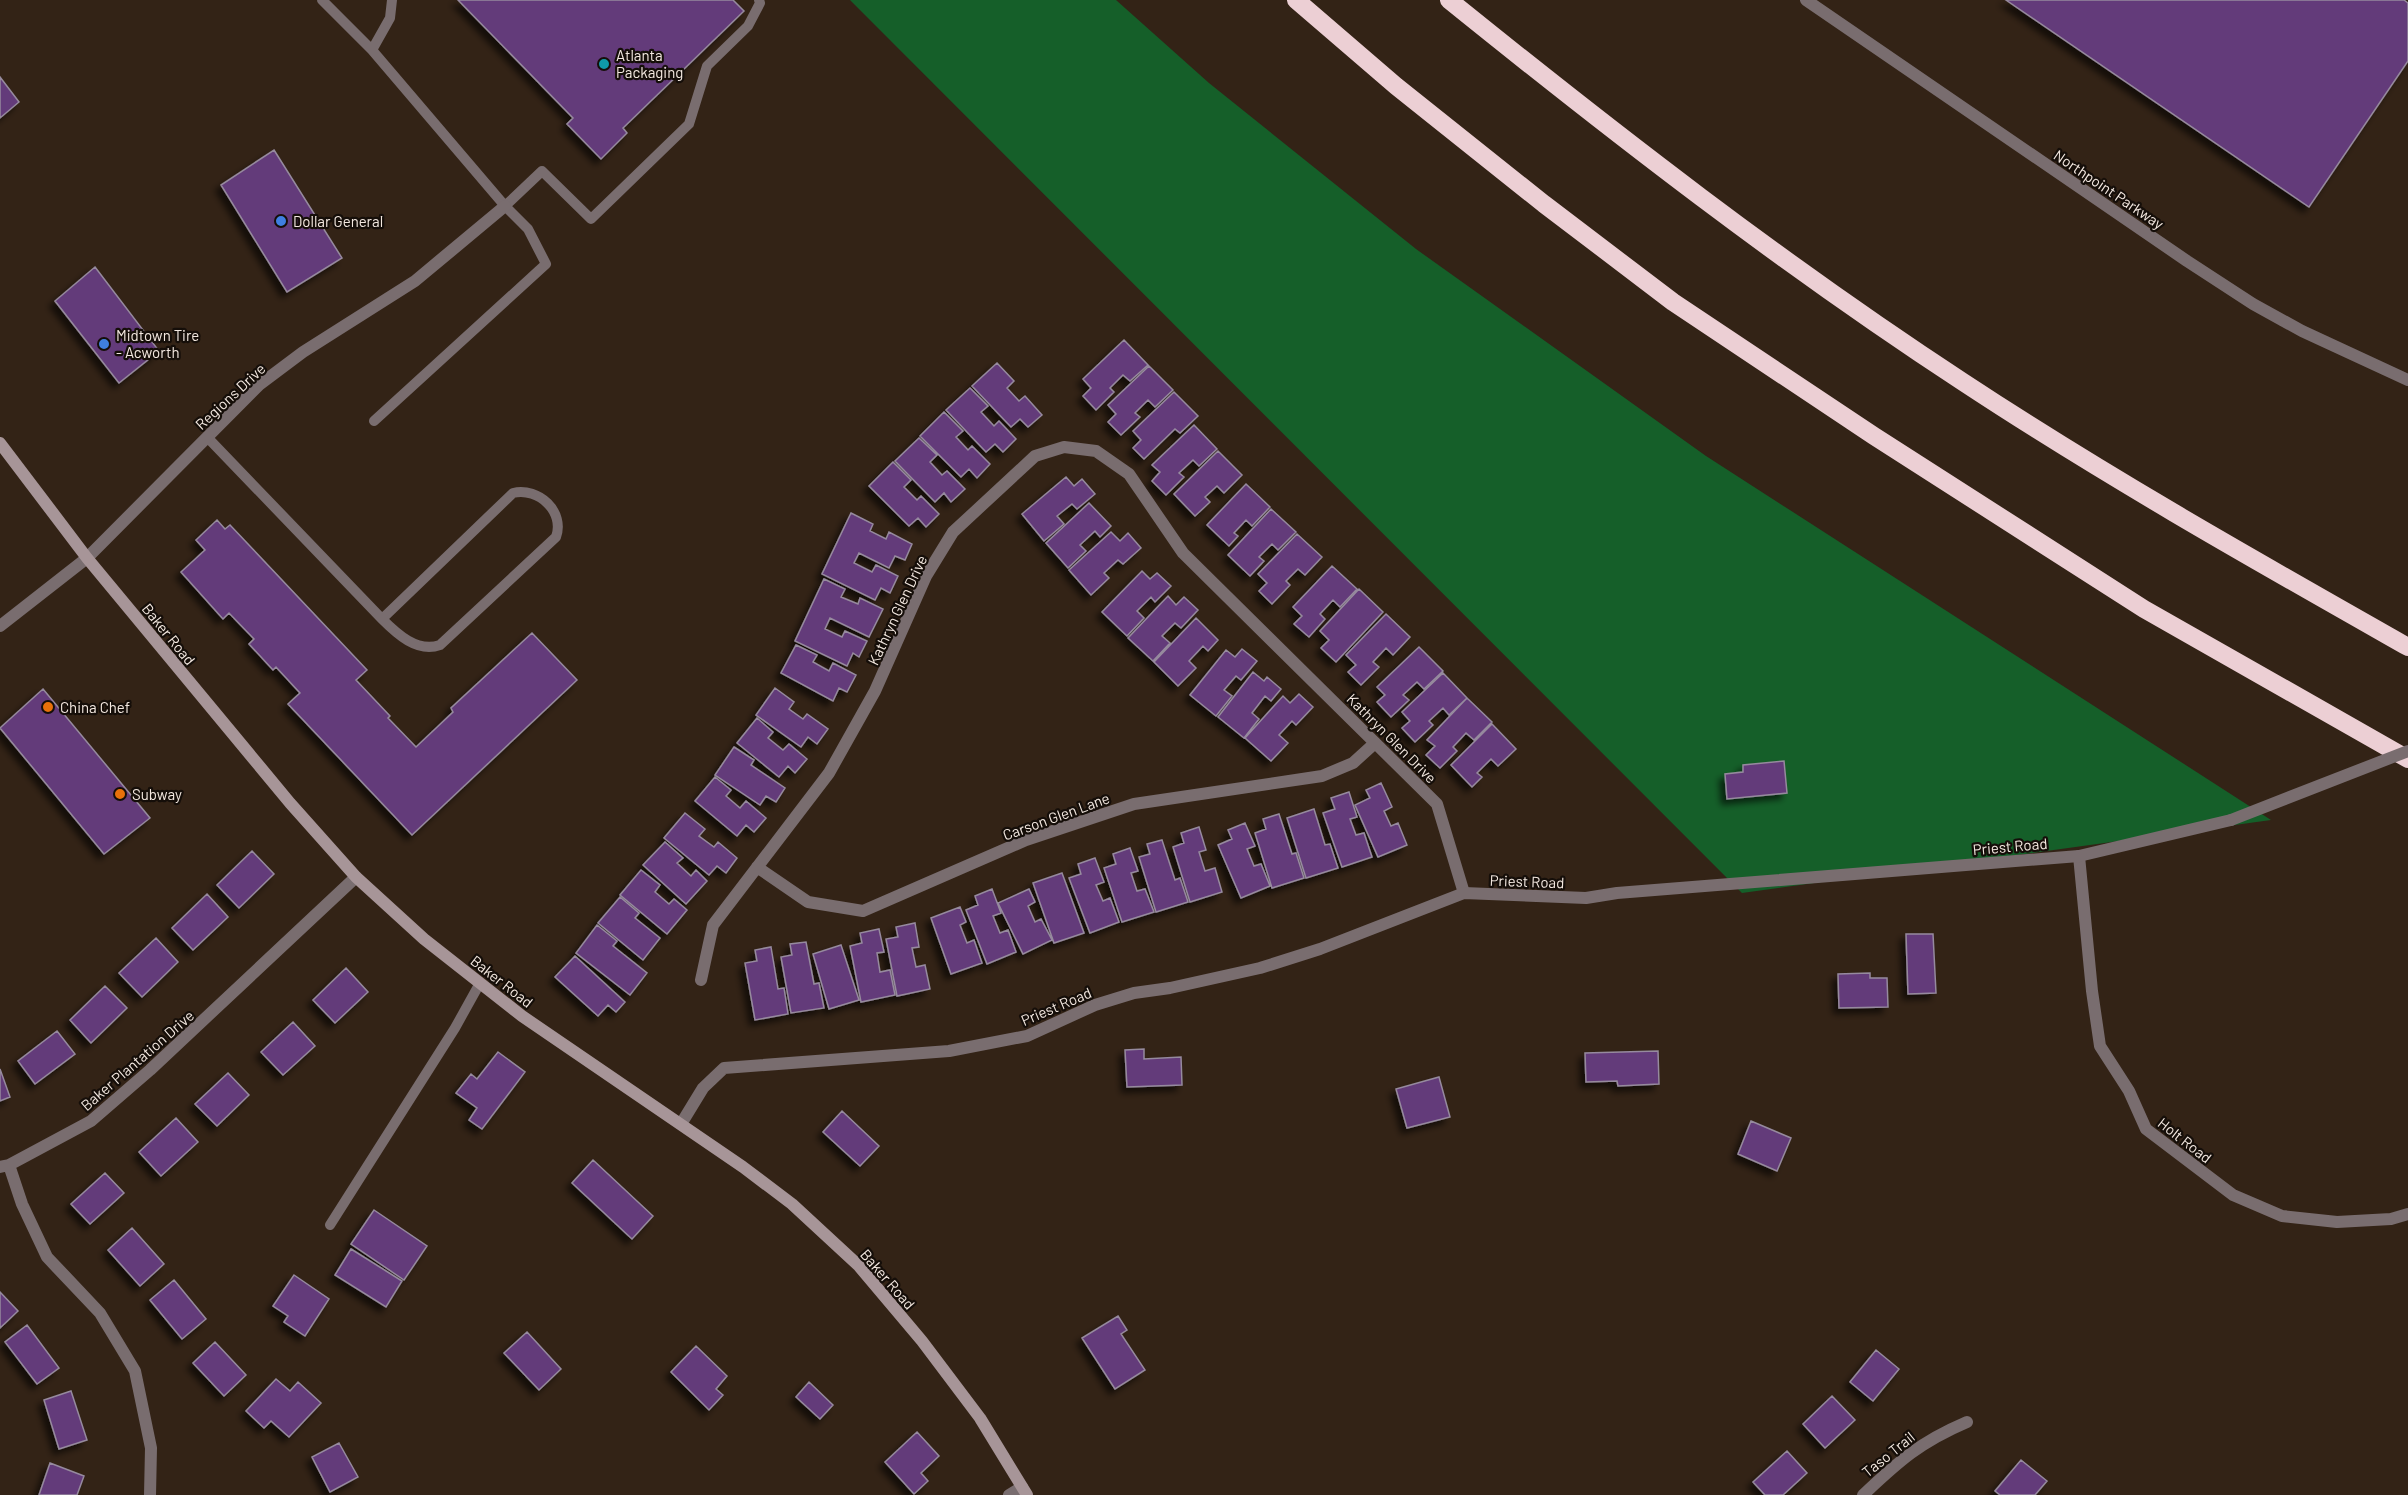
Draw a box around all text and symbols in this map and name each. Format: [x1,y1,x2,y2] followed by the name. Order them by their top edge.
[616,46,683,81] place label: Atlanta Packaging
[597,57,611,71] marker: Atlanta Packaging
[2051,146,2168,233] street label: Northpoint Parkway
[293,212,383,230] place label: Dollar General
[274,214,288,228] marker: Dollar General
[116,326,199,361] place label: Midtown Tire - Acworth
[97,337,111,351] marker: Midtown Tire - Acworth
[191,359,269,433] street label: Regions Drive
[864,552,930,668] street label: Kathryn Glen Drive
[139,600,199,668] street label: Baker Road
[1343,689,1441,787] street label: Kathryn Glen Drive
[60,698,130,716] place label: China Chef
[41,700,55,714] marker: China Chef
[132,785,182,803] place label: Subway
[113,787,127,801] marker: Subway
[1000,788,1112,844] street label: Carson Glen Lane
[1972,834,2048,858] street label: Priest Road
[1489,871,1565,891] street label: Priest Road
[467,951,537,1011] street label: Baker Road
[1018,983,1094,1029] street label: Priest Road
[77,1006,197,1114] street label: Baker Plantation Drive
[2155,1113,2215,1167] street label: Holt Road
[857,1245,919,1313] street label: Baker Road
[1858,1427,1918,1481] street label: Taso Trail

